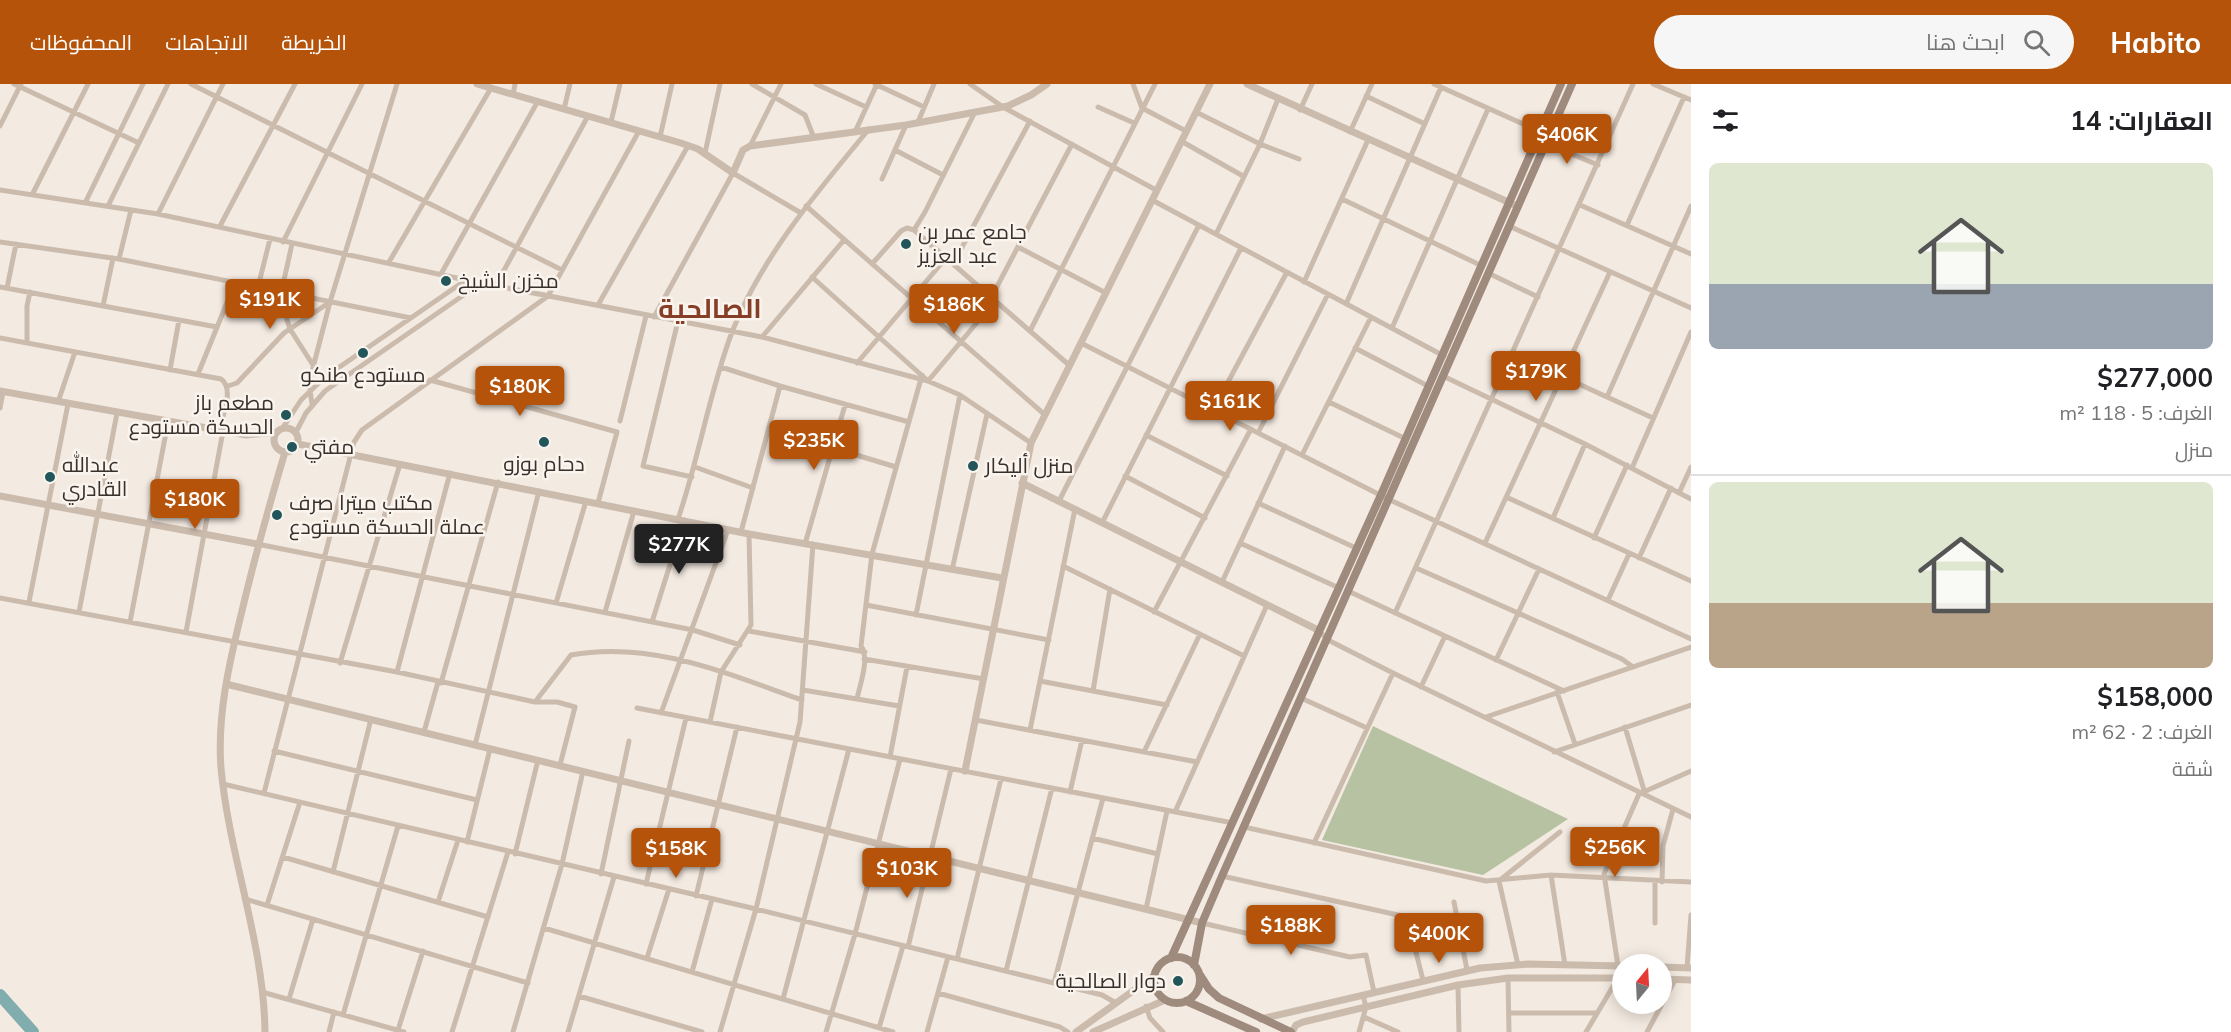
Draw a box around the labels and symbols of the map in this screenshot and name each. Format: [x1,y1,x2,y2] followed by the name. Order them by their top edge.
[1525,114,1609,165] pin: $406K
[917,218,1027,268] place label: جامع عمر بن عبد العزيز
[899,237,913,251] marker: جامع عمر بن عبد العزيز
[458,267,559,295] place label: مخزن الشيخ
[439,274,453,288] marker: مخزن الشيخ
[228,279,312,330] pin: $191K
[912,284,996,335] pin: $186K
[658,291,762,325] district label: الصالحية
[356,346,370,360] marker: مستودع طنكو
[1494,351,1578,402] pin: $179K
[301,361,425,389] place label: مستودع طنكو
[478,366,562,417] pin: $180K
[1188,381,1272,432] pin: $161K
[129,389,274,441] place label: مطعم باز الحسكة مستودع
[279,408,293,422] marker: مطعم باز الحسكة مستودع
[772,420,856,471] pin: $235K
[304,433,354,463] place label: مفتي
[537,435,551,449] marker: دحام بوزو
[285,440,299,454] marker: مفتي
[503,450,585,478] place label: دحام بوزو
[62,451,128,505] place label: عبدالله القادري
[984,452,1074,479] place label: منزل أليكار
[966,459,980,473] marker: منزل أليكار
[43,470,57,484] marker: عبدالله القادري
[153,479,237,530] pin: $180K
[289,489,485,541] place label: مكتب ميترا صرف عملة الحسكة مستودع
[270,508,284,522] marker: مكتب ميترا صرف عملة الحسكة مستودع
[637,524,721,575] pin: $277K
[1573,827,1657,878] pin: $256K
[634,828,718,879] pin: $158K
[865,848,949,899] pin: $103K
[1249,905,1333,956] pin: $188K
[1397,913,1481,964] pin: $400K
[1612,954,1672,1014] north arrow
[1055,967,1166,993] place label: دوار الصالحية
[1171,974,1185,988] marker: دوار الصالحية

